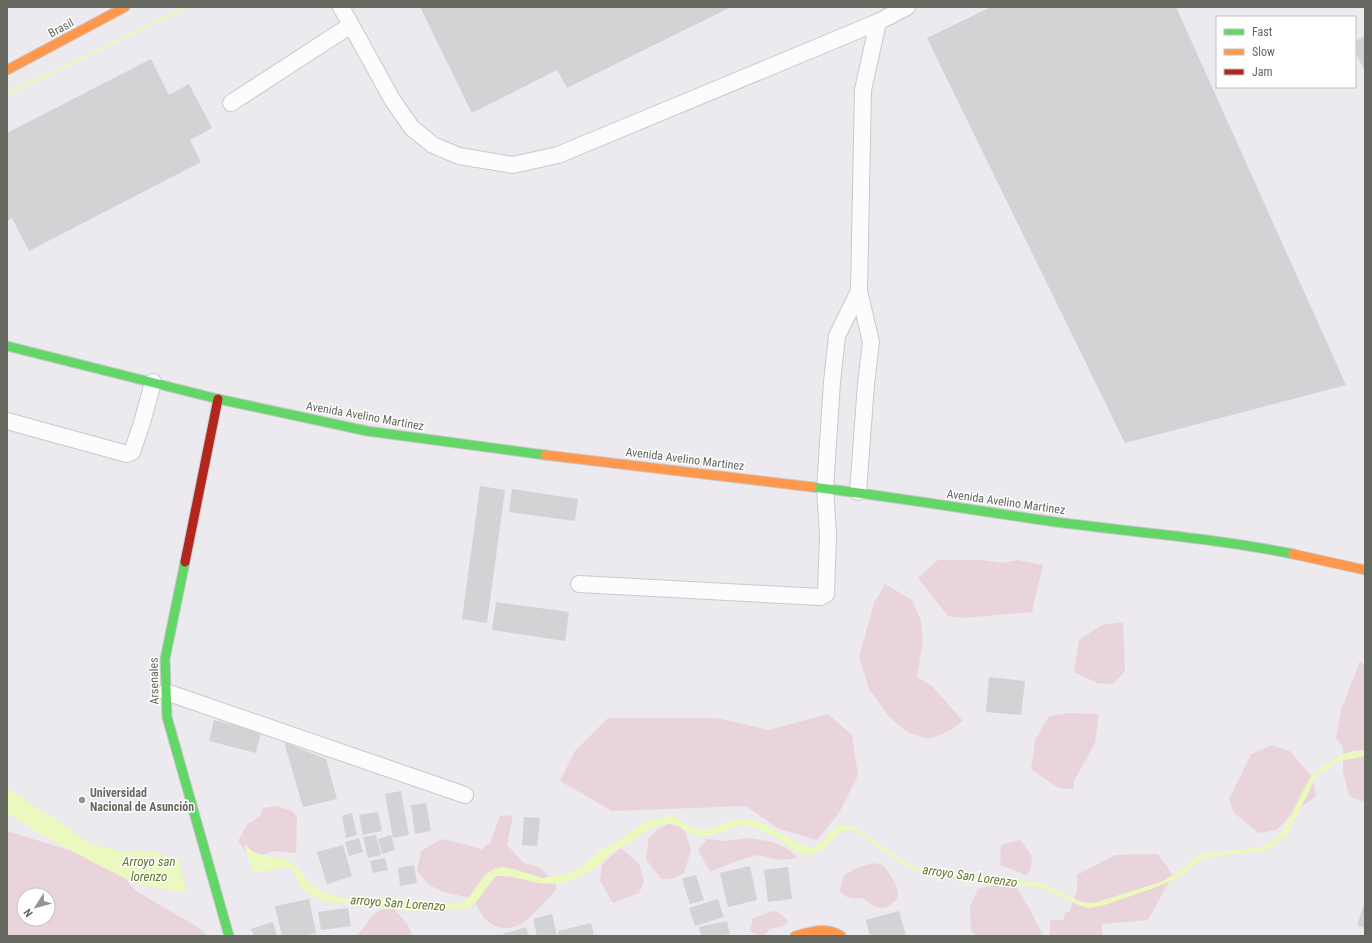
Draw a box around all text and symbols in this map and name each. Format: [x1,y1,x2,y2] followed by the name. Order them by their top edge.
[46,16,76,40] street label: Brasil
[1216,16,1356,88] legend
[1252,25,1273,39] text: Fast
[1252,45,1275,59] text: Slow
[1252,65,1273,79] text: Jam
[305,399,425,433] street label: Avenida Avelino Martinez
[625,445,745,473] street label: Avenida Avelino Martinez
[946,487,1066,517] street label: Avenida Avelino Martinez
[147,657,161,705] street label: Arsenales
[90,786,194,814] place label: Universidad Nacional de Asunción
[77,795,87,805] marker: Universidad Nacional de Asunción
[121,854,176,884] water label: Arroyo san lorenzo
[922,862,1018,890] water label: arroyo San Lorenzo
[16,887,56,927] north arrow
[350,892,446,914] water label: arroyo San Lorenzo
[21,906,36,919] text: N

